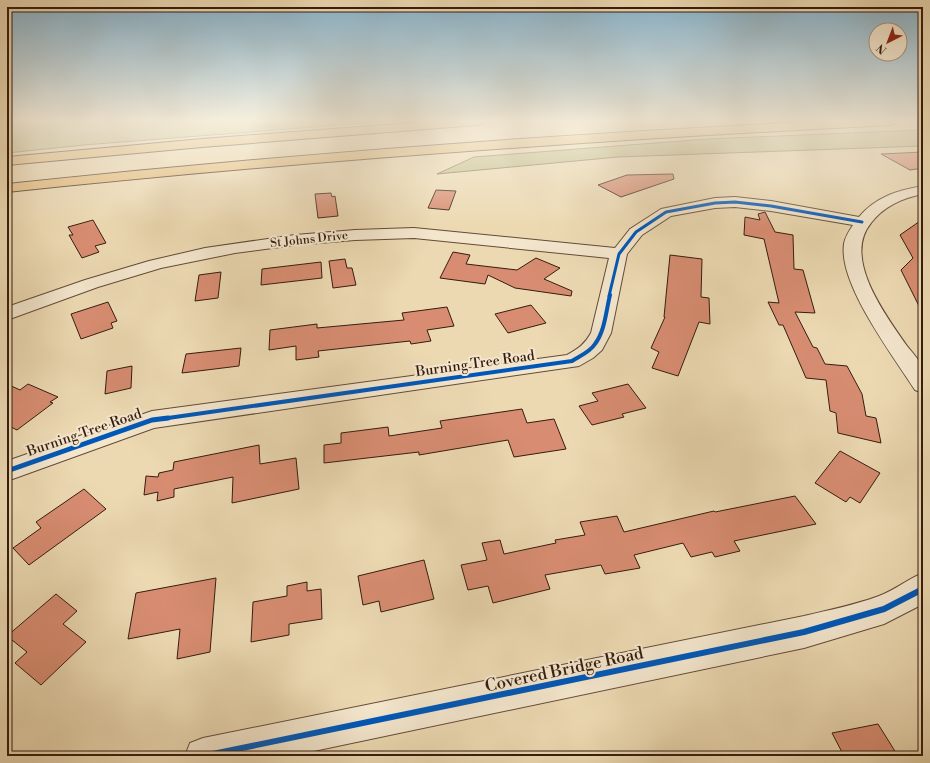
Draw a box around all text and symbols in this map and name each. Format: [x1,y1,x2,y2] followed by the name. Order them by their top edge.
[868,22,908,62] north arrow
[874,40,890,57] text: N
[269,228,349,251] street label: St Johns Drive
[413,347,536,381] street label: Burning Tree Road
[24,405,144,461] street label: Burning Tree Road
[483,642,646,698] street label: Covered Bridge Road

